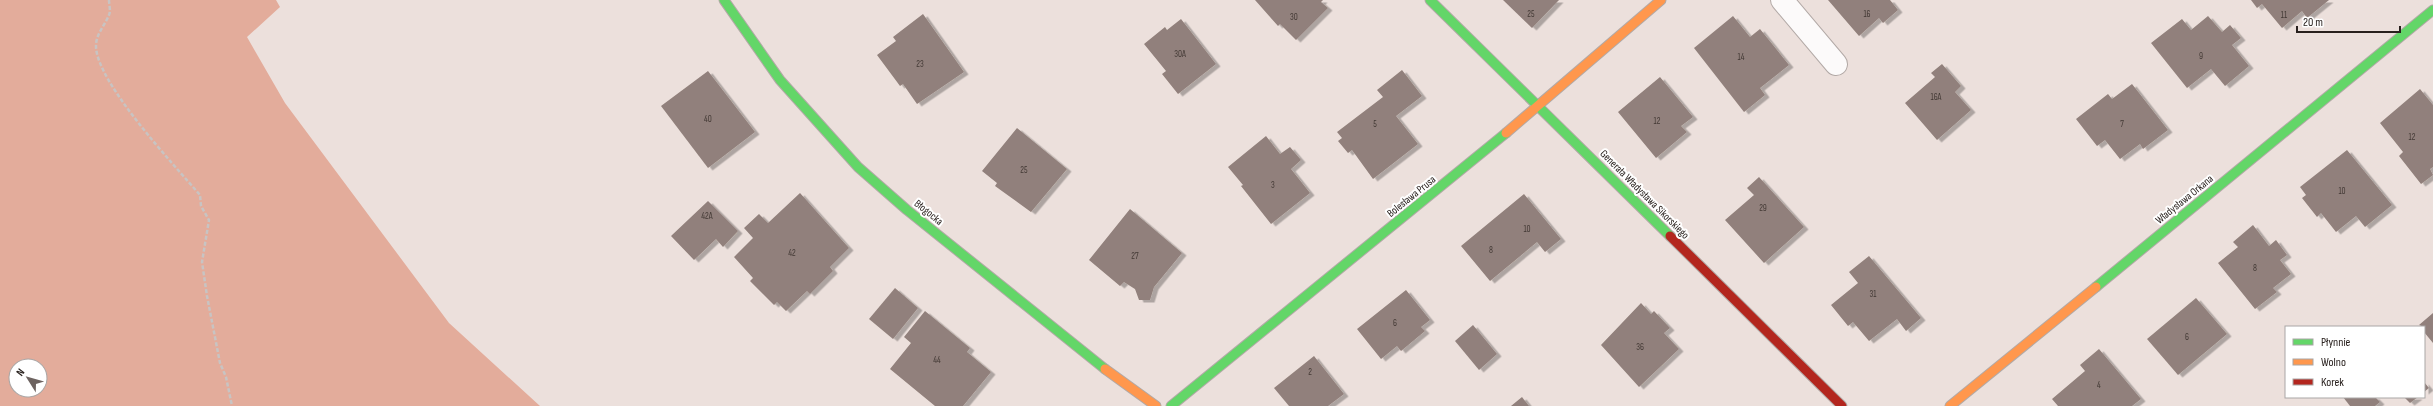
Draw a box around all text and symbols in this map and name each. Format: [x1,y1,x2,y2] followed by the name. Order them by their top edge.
[2297,8,2400,34] scale bar
[1527,9,1535,20] house number: 25
[1863,9,1871,20] house number: 16
[2281,10,2288,21] house number: 11
[1290,12,1298,23] house number: 30
[2303,15,2323,30] text: 20 m
[1174,49,1186,60] house number: 30A
[2199,51,2203,62] house number: 9
[1738,52,1745,63] house number: 14
[916,59,924,70] house number: 23
[1931,92,1942,103] house number: 16A
[704,114,712,125] house number: 40
[1654,116,1661,127] house number: 12
[1373,119,1377,130] house number: 5
[2120,119,2124,130] house number: 7
[2409,132,2416,143] house number: 12
[1597,147,1692,242] street label: Generała Władysława Sikorskiego
[1020,165,1028,176] house number: 25
[2153,172,2216,227] street label: Władysława Orkana
[1384,173,1438,220] street label: Bolesława Prusa
[1271,180,1275,191] house number: 3
[2338,186,2346,197] house number: 10
[912,197,946,228] street label: Błogocka
[1759,203,1767,214] house number: 29
[701,211,713,222] house number: 42A
[1523,224,1531,235] house number: 10
[1489,245,1493,256] house number: 8
[788,248,796,259] house number: 42
[1131,251,1139,262] house number: 27
[2253,263,2257,274] house number: 8
[1870,289,1877,300] house number: 31
[1393,318,1397,329] house number: 6
[2285,326,2425,398] legend
[2185,332,2189,343] house number: 6
[2321,335,2351,350] text: Płynnie
[1636,342,1644,353] house number: 36
[933,355,941,366] house number: 44
[2321,355,2346,370] text: Wolno
[8,358,48,398] north arrow
[13,366,27,379] text: N
[1308,367,1312,378] house number: 2
[2321,375,2344,390] text: Korek
[2097,380,2101,391] house number: 4

